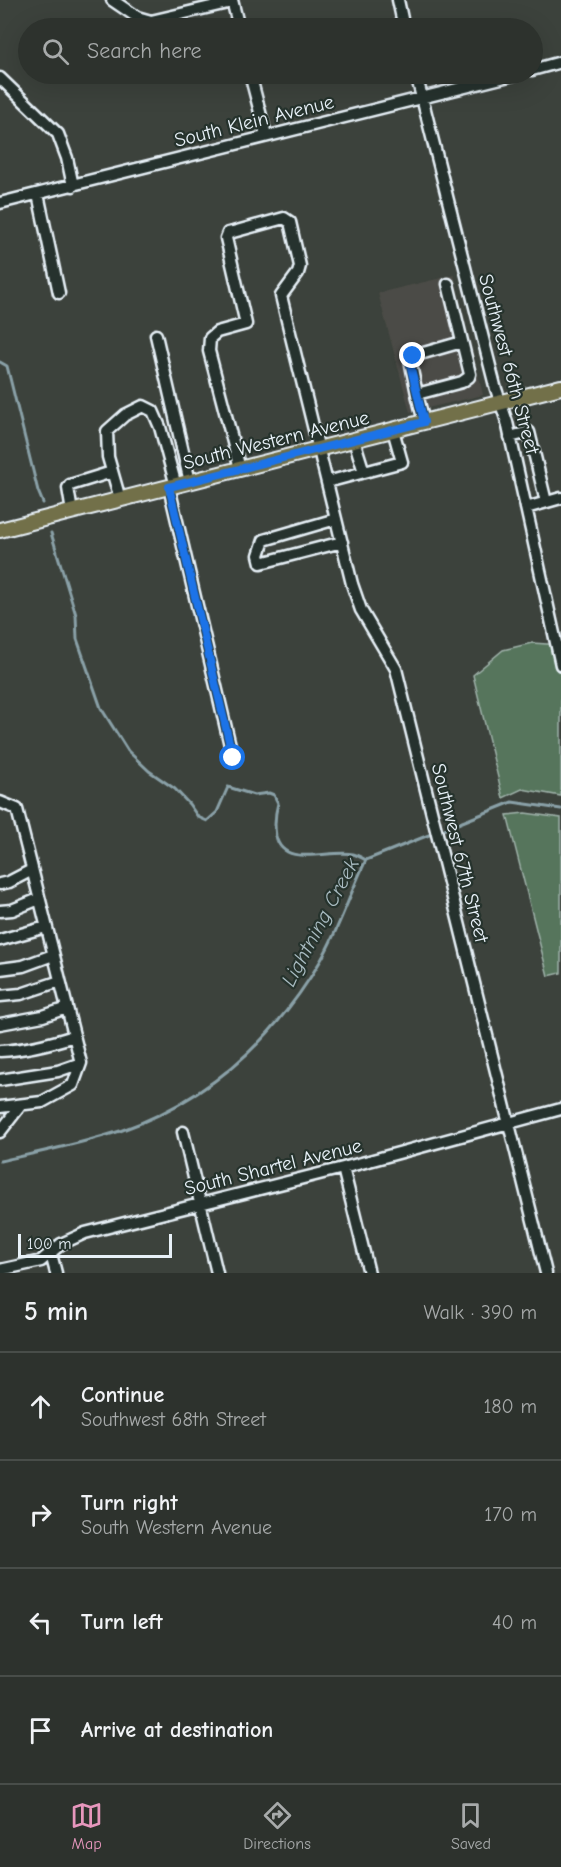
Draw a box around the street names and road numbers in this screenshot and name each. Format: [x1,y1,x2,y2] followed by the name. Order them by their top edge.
[172,90,336,152] street label: South Klein Avenue
[474,271,544,458] street label: Southwest 66th Street
[181,406,371,474] street label: South Western Avenue
[427,761,494,946] street label: Southwest 67th Street
[182,1134,364,1200] street label: South Shartel Avenue

